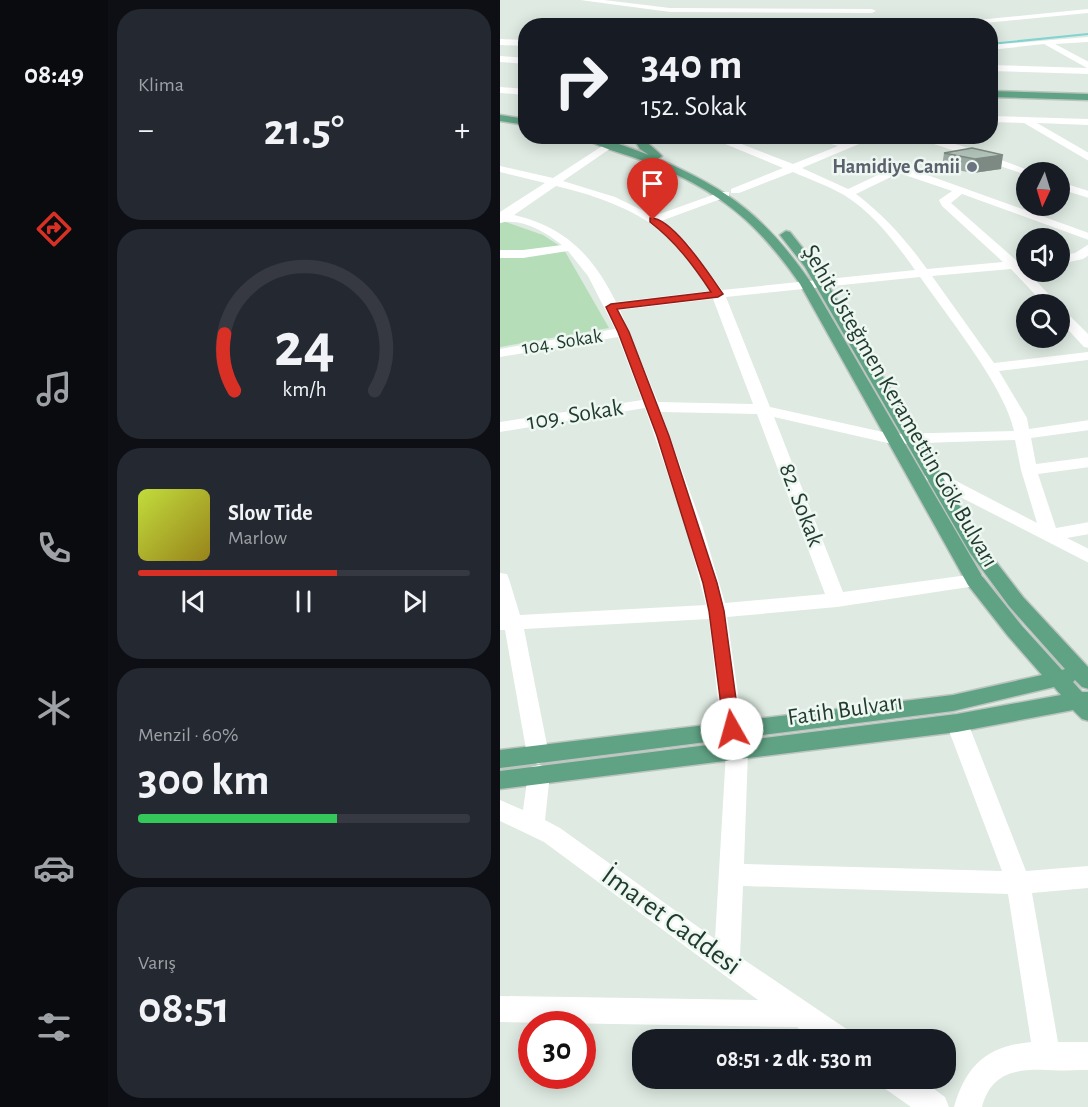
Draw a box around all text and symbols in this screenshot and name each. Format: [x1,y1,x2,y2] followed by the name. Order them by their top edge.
[542,42,620,120] icon: right
[641,44,742,86] text: 340 m
[24,61,84,88] text: 08:49
[138,75,184,95] text: Klima
[641,93,747,120] text: 152. Sokak
[264,108,344,153] text: 21.5°
[138,114,154,147] text: −
[454,114,470,147] text: +
[832,157,960,177] place label: Hamidiye Camii
[627,158,678,220] pin
[965,160,979,174] marker: Hamidiye Camii
[1016,162,1070,216] north arrow
[1016,162,1070,348] map controls
[636,167,669,200] icon: arrive
[33,208,75,250] icon: directions
[1016,228,1070,282] button: sound
[798,240,1003,571] street label: Şehit Üsteğmen Keramettin Gök Bulvarı
[1016,294,1070,348] button: search
[274,315,334,377] text: 24
[520,326,604,358] street label: 104. Sokak
[33,368,75,410] icon: music
[282,379,326,400] text: km/h
[525,396,625,434] street label: 109. Sokak
[774,460,828,550] street label: 82. Sokak
[228,502,313,524] text: Slow Tide
[33,527,75,569] icon: phone
[228,528,287,548] text: Marlow
[177,585,210,618] icon: previous
[287,585,320,618] icon: pause
[398,585,431,618] icon: next
[33,687,75,729] icon: climate
[786,690,904,730] street label: Fatih Bulvarı
[700,697,764,761] position arrow
[138,725,239,745] text: Menzil · 60%
[138,758,270,803] text: 300 km
[33,847,75,889] icon: car
[596,860,747,981] street label: İmaret Caddesi
[138,953,176,973] text: Varış
[138,986,230,1031] text: 08:51
[33,1006,75,1048] icon: filters
[518,1011,596,1089] speed limit sign: 30
[716,1048,872,1070] text: 08:51 · 2 dk · 530 m

